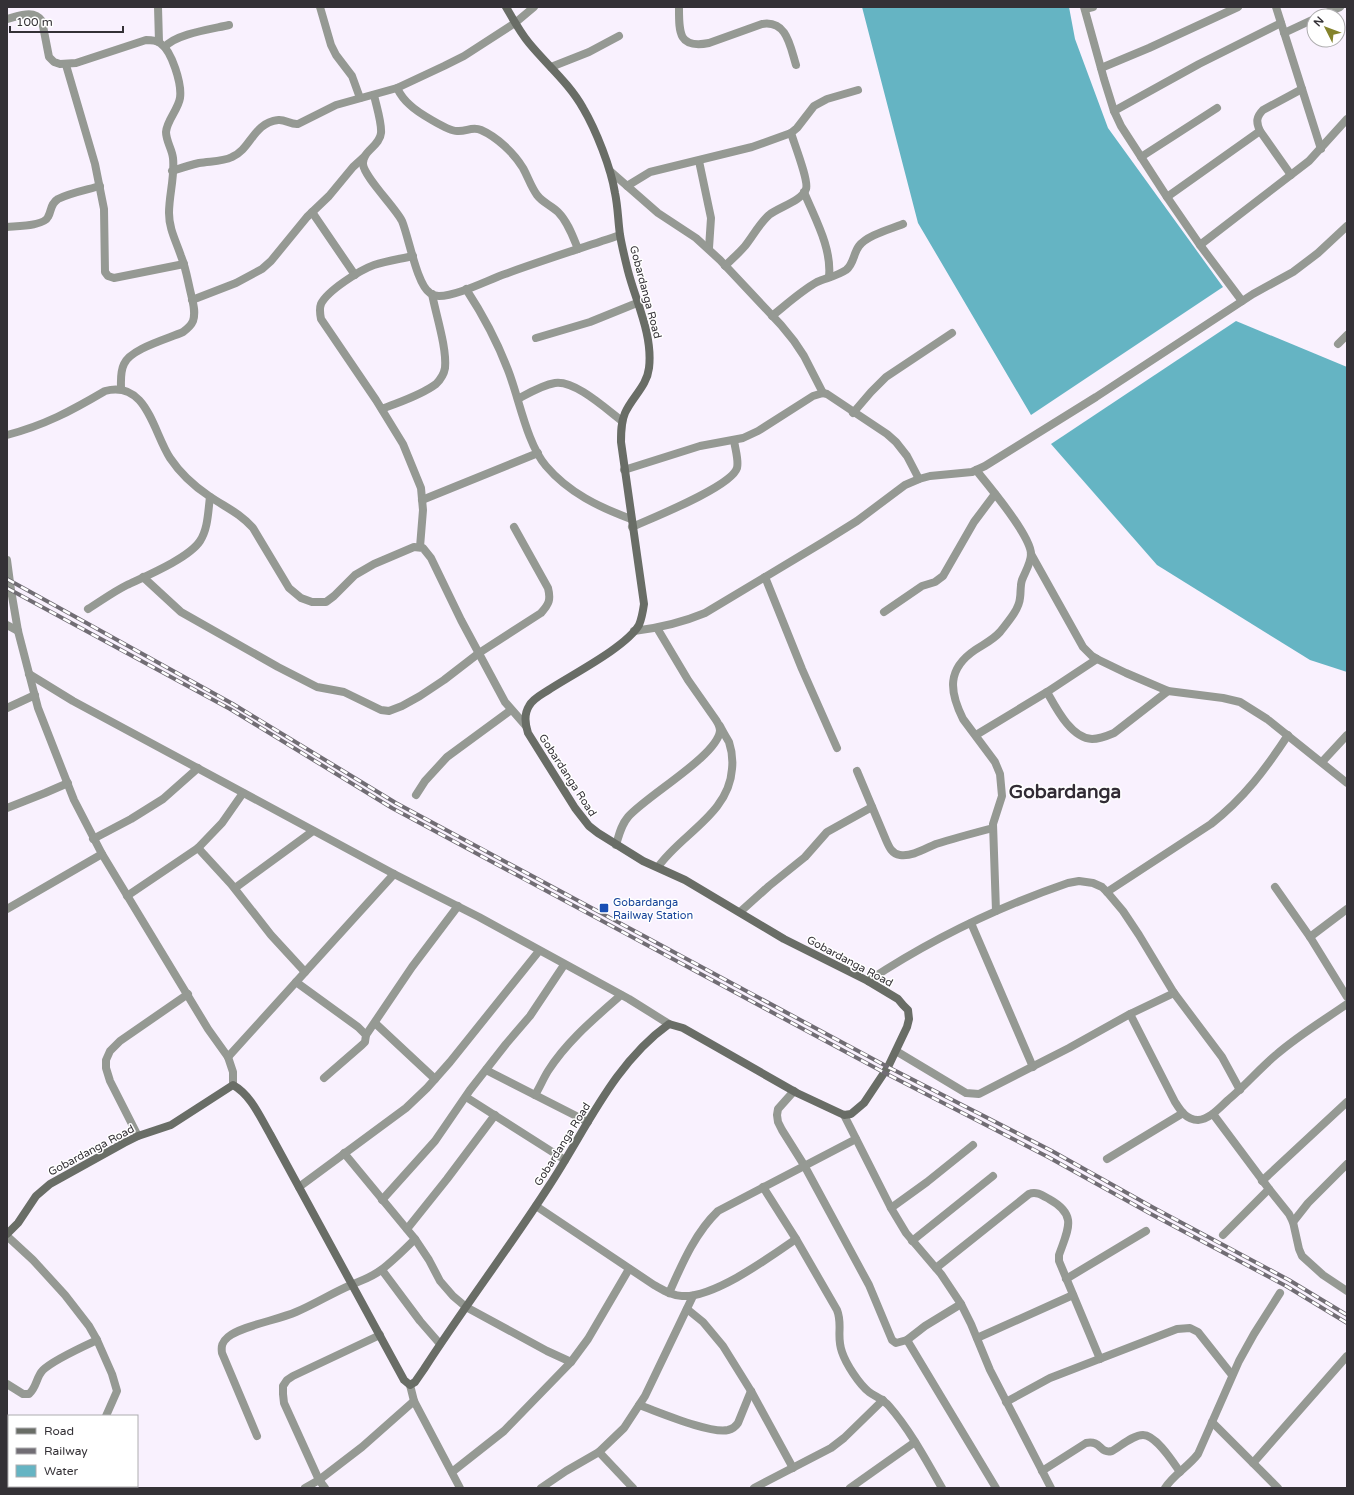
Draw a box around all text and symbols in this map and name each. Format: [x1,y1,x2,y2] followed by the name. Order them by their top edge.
[10,8,123,34] scale bar
[1306,8,1346,48] north arrow
[1311,14,1327,29] text: N
[16,15,53,29] text: 100 m
[627,244,664,340] street label: Gobardanga Road
[536,732,599,819] street label: Gobardanga Road
[1009,781,1121,804] district label: Gobardanga
[613,896,693,922] place label: Gobardanga Railway Station
[598,902,610,914] marker: Gobardanga Railway Station
[804,933,895,990] street label: Gobardanga Road
[532,1100,593,1188] street label: Gobardanga Road
[46,1122,137,1179] street label: Gobardanga Road
[8,1415,138,1487] legend
[44,1424,74,1438] text: Road
[44,1444,88,1458] text: Railway
[44,1464,79,1478] text: Water

